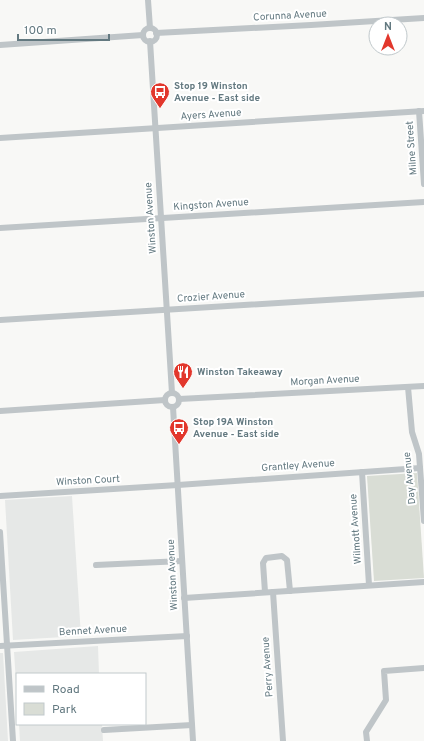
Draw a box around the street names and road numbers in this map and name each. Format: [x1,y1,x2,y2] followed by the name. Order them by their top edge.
[253,8,327,24] street label: Corunna Avenue
[180,106,242,124] street label: Ayers Avenue
[404,120,420,176] street label: Milne Street
[142,182,160,254] street label: Winston Avenue
[173,196,249,214] street label: Kingston Avenue
[177,288,245,306] street label: Crozier Avenue
[290,373,360,389] street label: Morgan Avenue
[401,451,419,505] street label: Day Avenue
[261,457,335,475] street label: Grantley Avenue
[56,473,120,489] street label: Winston Court
[347,493,365,565] street label: Wilmott Avenue
[165,539,181,611] street label: Winston Avenue
[59,623,127,639] street label: Bennet Avenue
[259,636,277,698] street label: Perry Avenue

